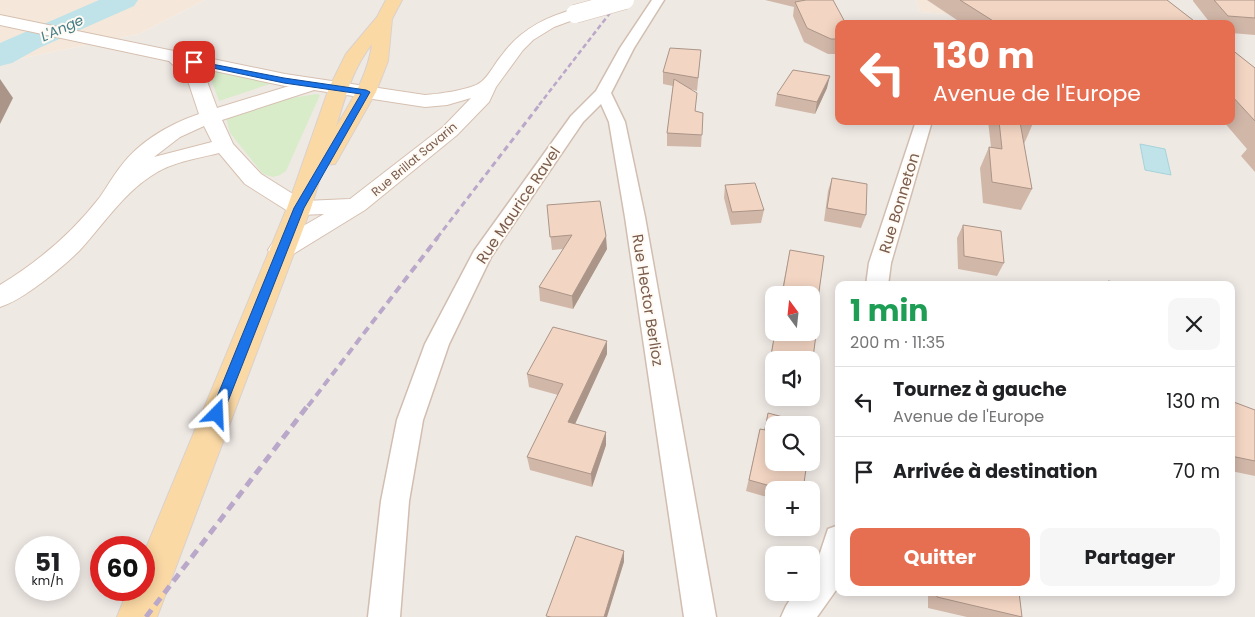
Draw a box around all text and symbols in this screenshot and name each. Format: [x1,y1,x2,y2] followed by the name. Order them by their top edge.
[37,10,87,46] water label: L'Ange
[933,31,1035,80] text: 130 m
[850,40,915,105] icon: left
[173,41,215,83] pin
[180,48,208,76] icon: arrive
[933,78,1141,109] text: Avenue de l'Europe
[368,118,460,200] street label: Rue Brillat Savarin
[471,142,565,268] street label: Rue Maurice Ravel
[874,150,924,256] street label: Rue Bonneton
[627,232,669,368] street label: Rue Hector Berlioz
[765,286,820,341] north arrow
[765,286,820,601] map controls
[850,289,928,332] text: 1 min
[1168,298,1220,350] button: close
[850,331,945,354] text: 200 m · 11:35
[765,351,820,406] button: sound
[893,376,1067,403] text: Tournez à gauche
[190,387,242,439] position arrow
[850,388,878,416] icon: left
[1166,388,1220,415] text: 130 m
[893,405,1044,428] text: Avenue de l'Europe
[765,416,820,471] button: search
[850,458,878,486] icon: arrive
[893,458,1098,485] text: Arrivée à destination
[1173,458,1220,485] text: 70 m
[765,481,820,536] button: +
[850,528,1030,586] button: Quitter
[1040,528,1220,586] button: Partager
[90,536,155,601] speed limit sign: 60
[35,545,60,580] text: 51
[765,546,820,601] button: −
[32,572,63,589] text: km/h

